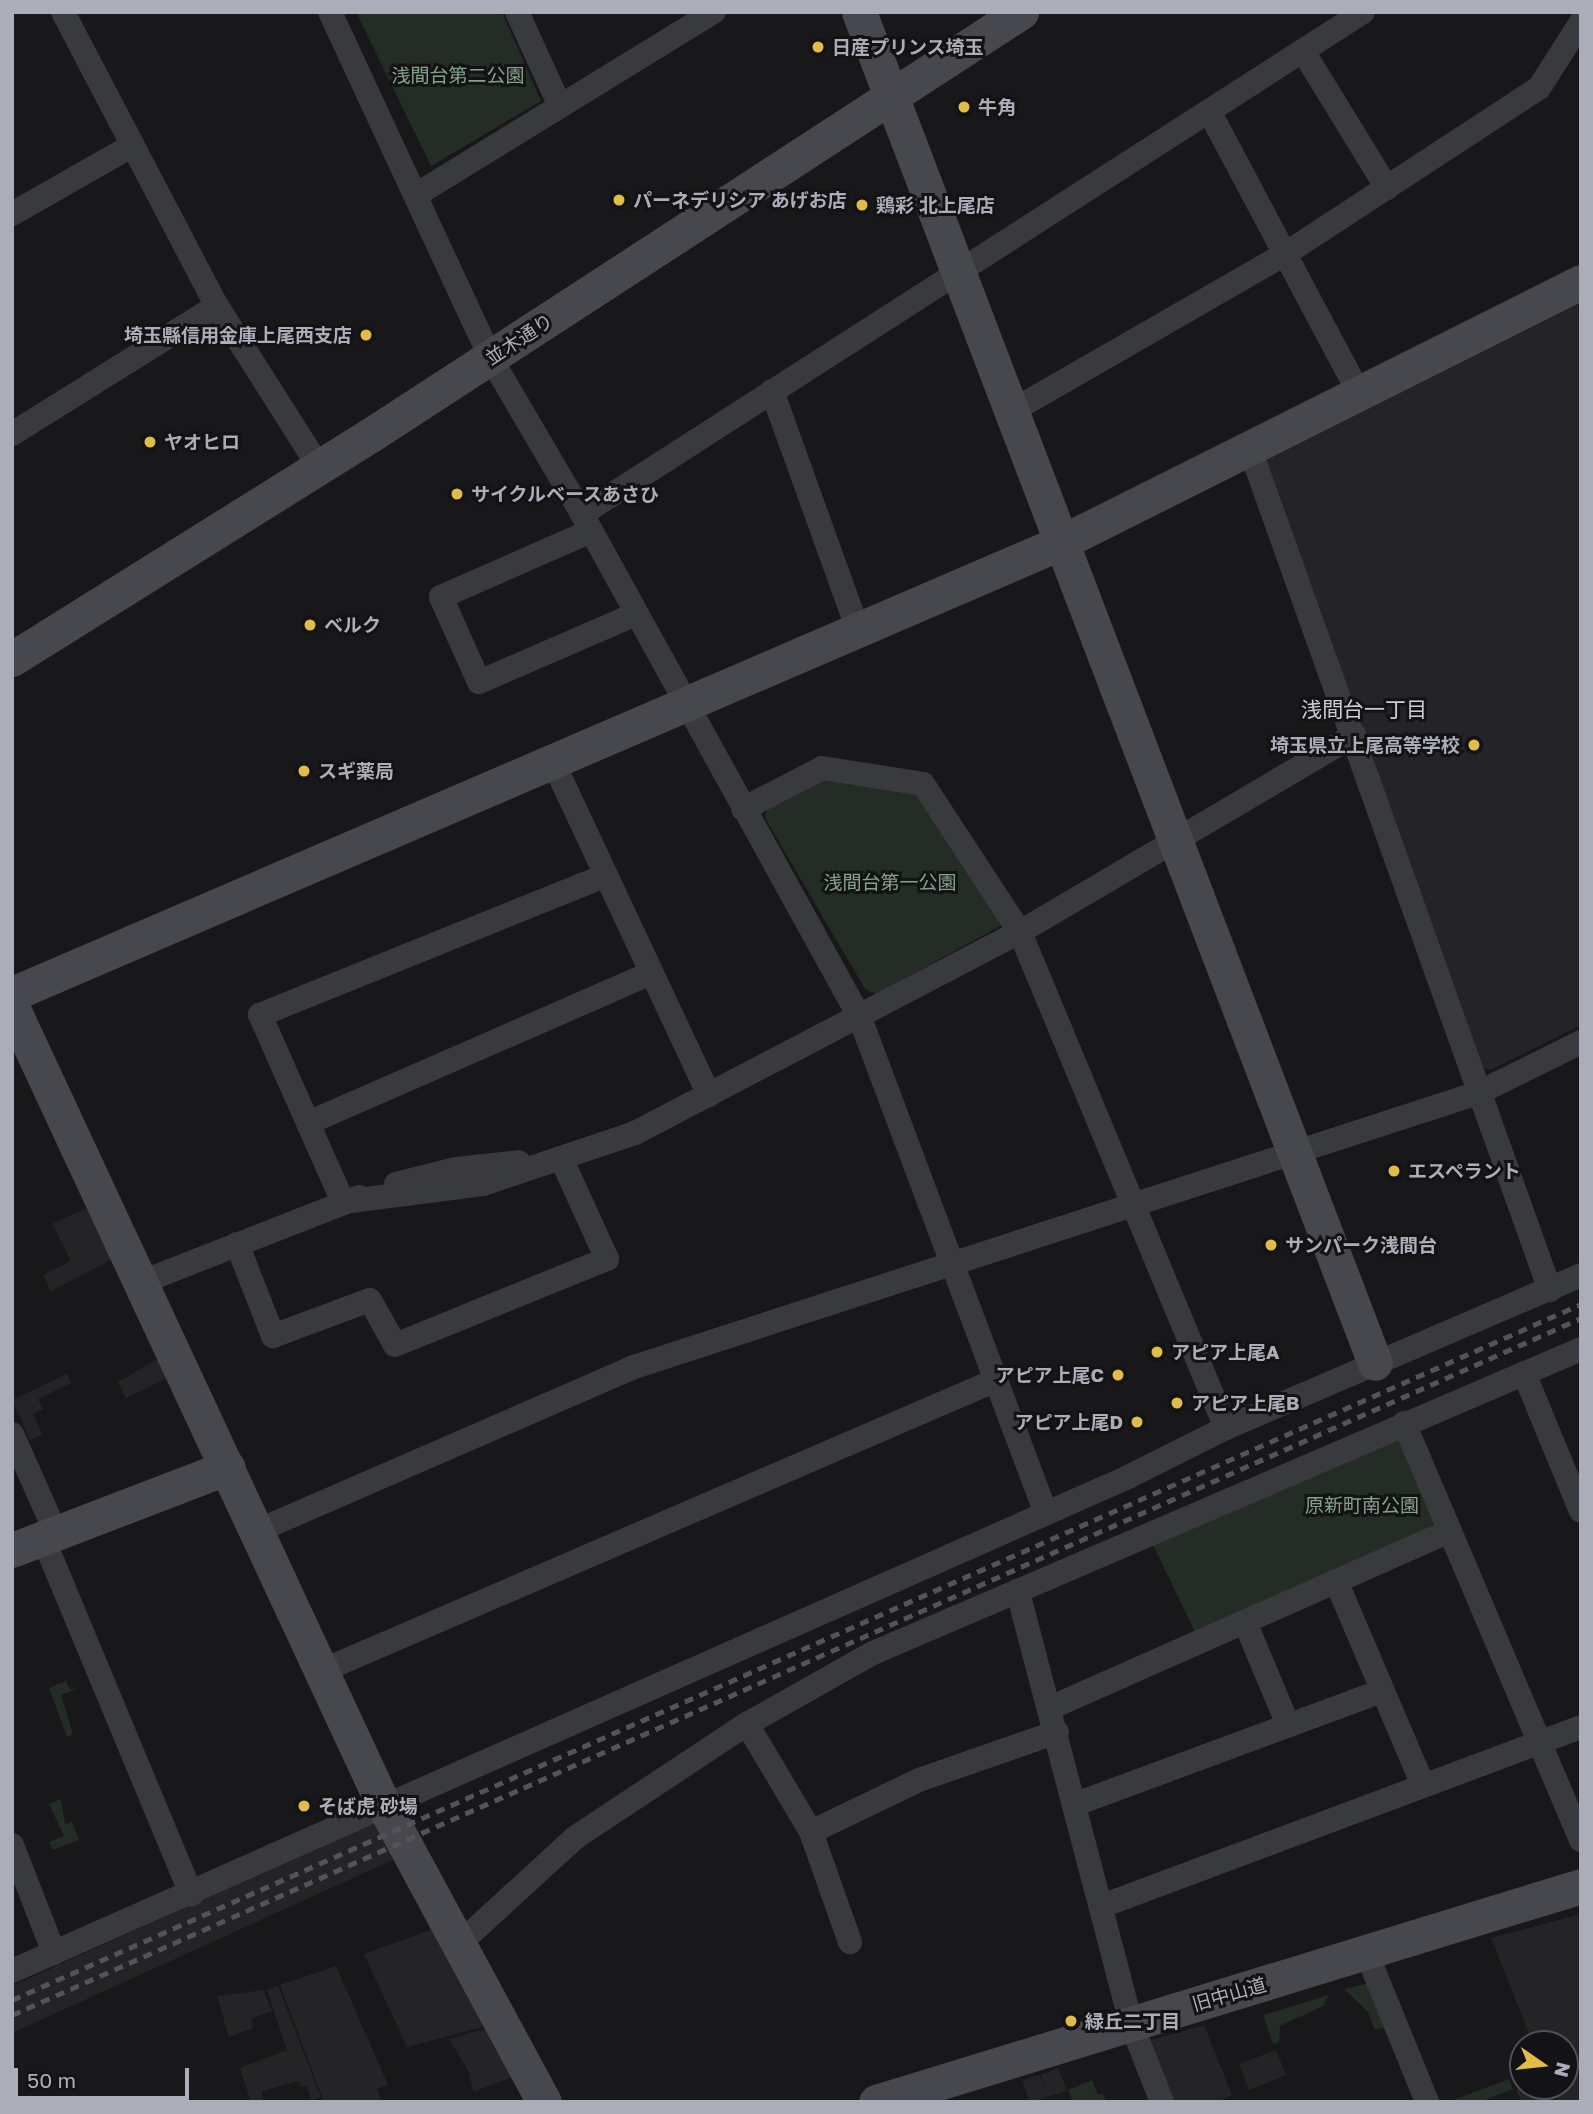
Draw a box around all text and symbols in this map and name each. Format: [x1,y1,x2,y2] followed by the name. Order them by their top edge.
[832,36,984,58] place label: 日産プリンス埼玉
[810,39,826,55] marker: 日産プリンス埼玉
[392,64,524,86] park label: 浅間台第二公園
[978,96,1016,118] place label: 牛角
[956,99,972,115] marker: 牛角
[633,189,847,211] place label: パーネデリシア あげお店
[611,192,627,208] marker: パーネデリシア あげお店
[876,194,995,216] place label: 鶏彩 北上尾店
[854,197,870,213] marker: 鶏彩 北上尾店
[481,309,557,369] street label: 並木通り
[124,324,352,346] place label: 埼玉縣信用金庫上尾西支店
[358,327,374,343] marker: 埼玉縣信用金庫上尾西支店
[164,431,240,453] place label: ヤオヒロ
[142,434,158,450] marker: ヤオヒロ
[471,483,661,505] place label: サイクルベースあさひ
[449,486,465,502] marker: サイクルベースあさひ
[324,614,381,636] place label: ベルク
[302,617,318,633] marker: ベルク
[1301,696,1427,722] district label: 浅間台一丁目
[1270,734,1460,756] place label: 埼玉県立上尾高等学校
[1466,737,1482,753] marker: 埼玉県立上尾高等学校
[318,760,394,782] place label: スギ薬局
[296,763,312,779] marker: スギ薬局
[824,871,956,893] park label: 浅間台第一公園
[1408,1160,1522,1182] place label: エスペラント
[1386,1163,1402,1179] marker: エスペラント
[1285,1234,1437,1256] place label: サンパーク浅間台
[1263,1237,1279,1253] marker: サンパーク浅間台
[1171,1341,1279,1363] place label: アピア上尾A
[1149,1344,1165,1360] marker: アピア上尾A
[996,1364,1104,1386] place label: アピア上尾C
[1110,1367,1126,1383] marker: アピア上尾C
[1191,1392,1299,1414] place label: アピア上尾B
[1169,1395,1185,1411] marker: アピア上尾B
[1014,1411,1123,1433] place label: アピア上尾D
[1129,1414,1145,1430] marker: アピア上尾D
[1305,1494,1419,1516] park label: 原新町南公園
[318,1795,418,1817] place label: そば虎 砂場
[296,1798,312,1814] marker: そば虎 砂場
[1189,1973,1269,2015] street label: 旧中山道
[1085,2010,1180,2032] place label: 緑丘二丁目
[1063,2013,1079,2029] marker: 緑丘二丁目
[1509,2030,1579,2100] north arrow
[18,2054,192,2098] scale bar
[1550,2060,1576,2080] text: N
[27,2067,76,2093] text: 50 m

